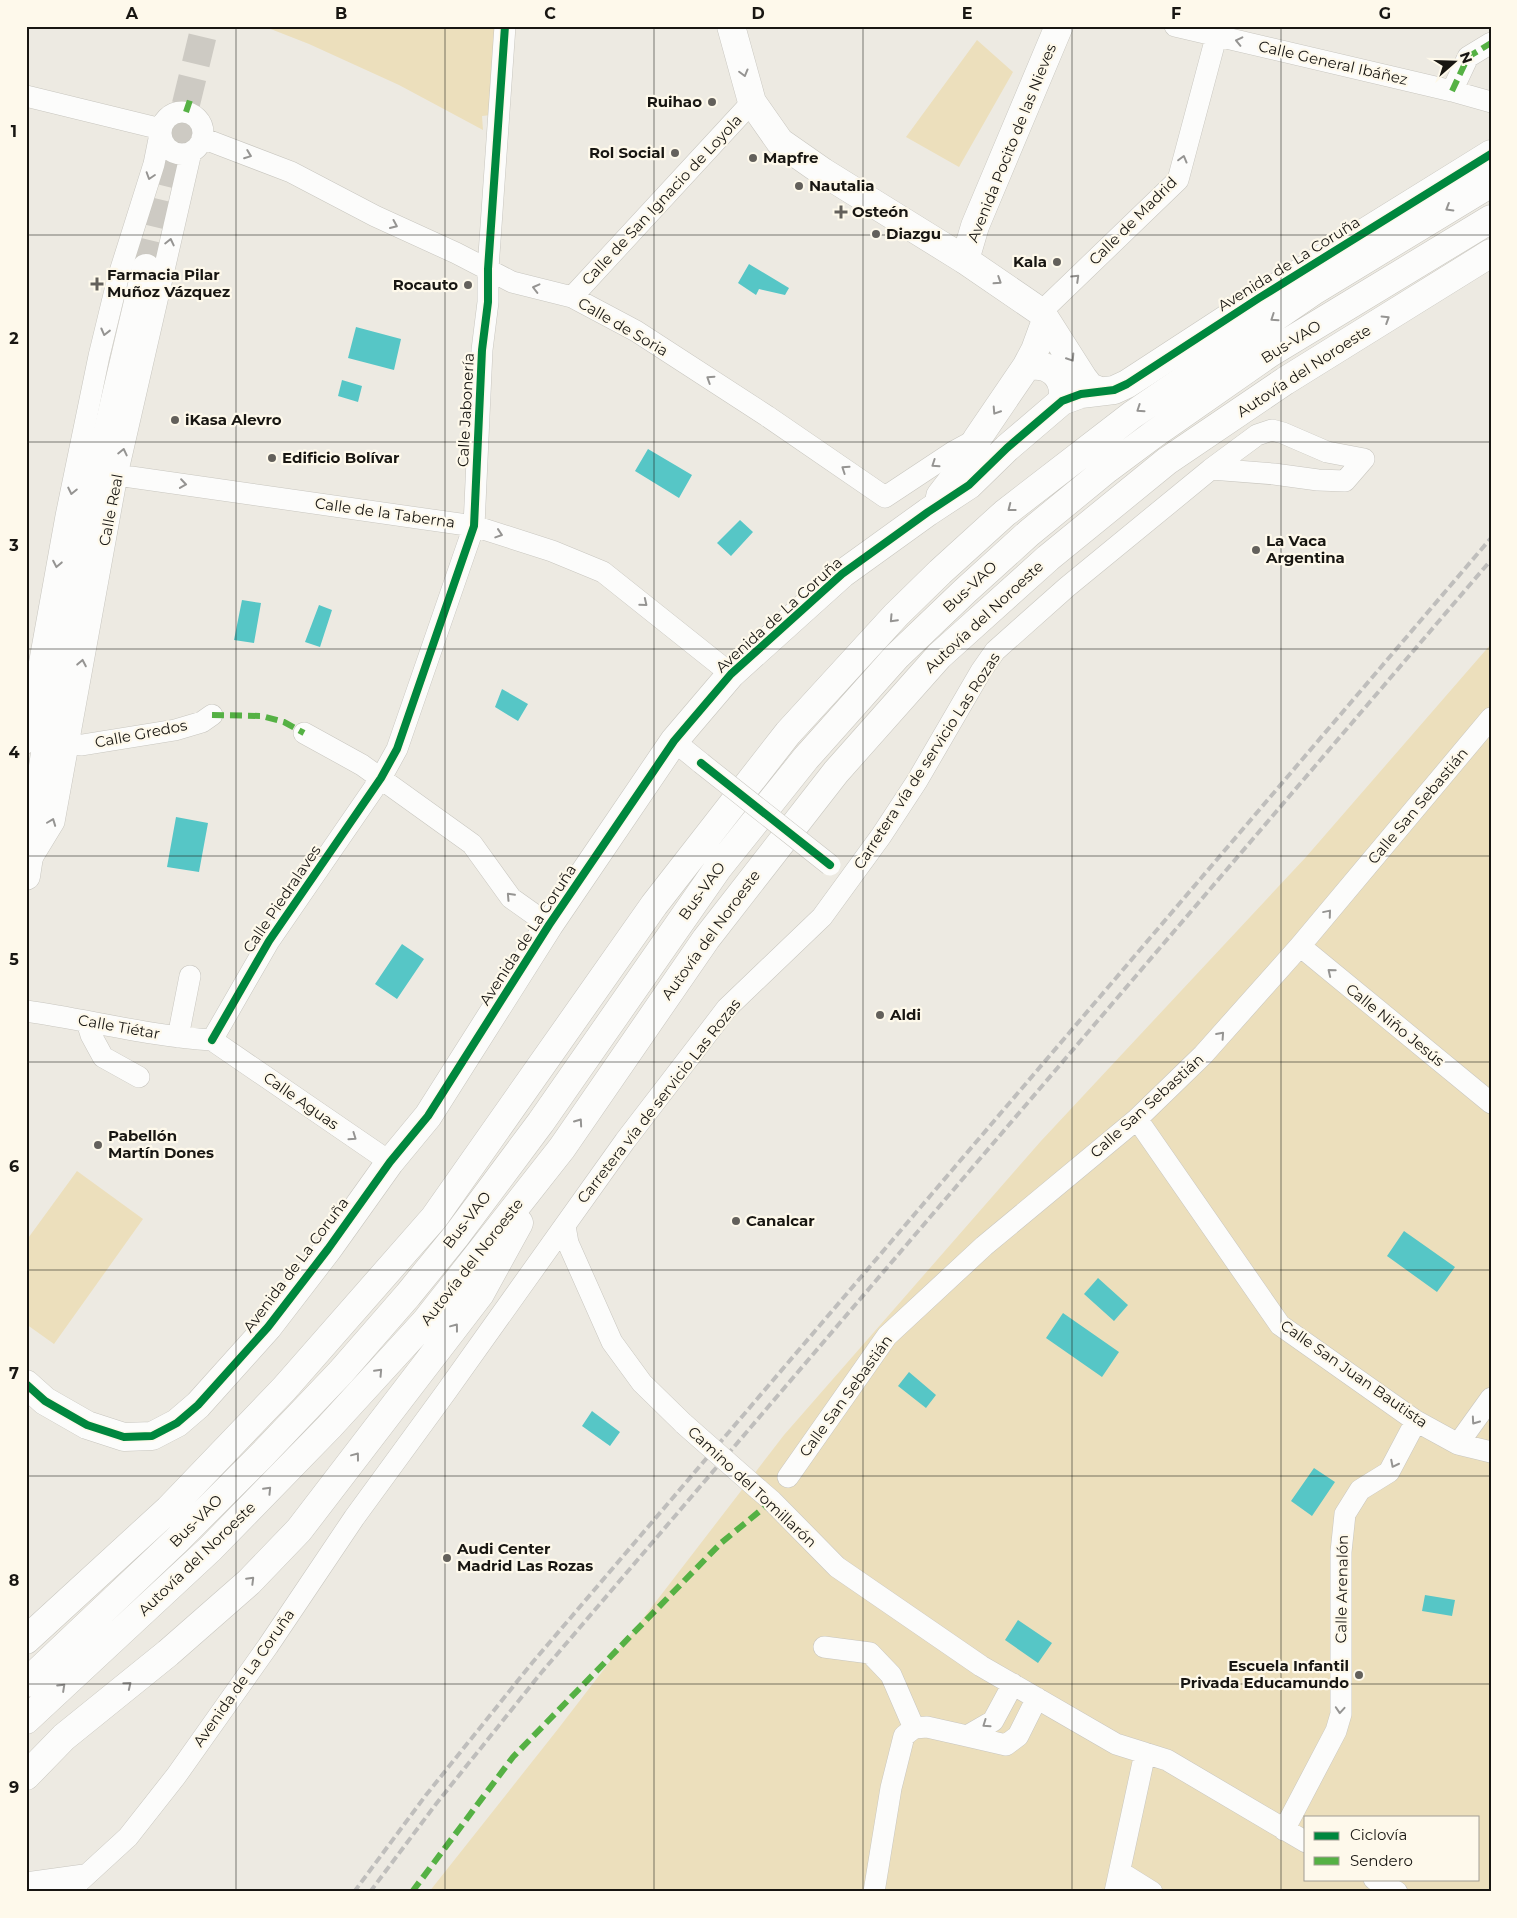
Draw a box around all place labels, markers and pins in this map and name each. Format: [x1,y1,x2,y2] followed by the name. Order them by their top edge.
[647,92,702,111] place label: Ruihao
[706,96,718,108] marker: Ruihao
[589,143,665,162] place label: Rol Social
[669,147,681,159] marker: Rol Social
[763,148,819,167] place label: Mapfre
[747,152,759,164] marker: Mapfre
[809,176,874,195] place label: Nautalia
[793,180,805,192] marker: Nautalia
[852,202,909,221] place label: Osteón
[834,205,848,219] marker: Osteón
[886,224,941,243] place label: Diazgu
[870,228,882,240] marker: Diazgu
[1013,252,1047,271] place label: Kala
[1051,256,1063,268] marker: Kala
[107,265,230,301] place label: Farmacia Pilar Muñoz Vázquez
[393,275,458,294] place label: Rocauto
[91,278,103,290] marker: Farmacia Pilar Muñoz Vázquez
[462,279,474,291] marker: Rocauto
[185,410,282,429] place label: iKasa Alevro
[169,414,181,426] marker: iKasa Alevro
[282,448,400,467] place label: Edificio Bolívar
[266,452,278,464] marker: Edificio Bolívar
[1265,531,1345,567] place label: La Vaca Argentina
[1250,544,1262,556] marker: La Vaca Argentina
[889,1005,921,1024] place label: Aldi
[874,1009,886,1021] marker: Aldi
[108,1126,214,1162] place label: Pabellón Martín Dones
[92,1139,104,1151] marker: Pabellón Martín Dones
[746,1211,815,1230] place label: Canalcar
[730,1215,742,1227] marker: Canalcar
[456,1539,593,1575] place label: Audi Center Madrid Las Rozas
[441,1552,453,1564] marker: Audi Center Madrid Las Rozas
[1180,1656,1349,1692] place label: Escuela Infantil Privada Educamundo
[1353,1669,1365,1681] marker: Escuela Infantil Privada Educamundo

